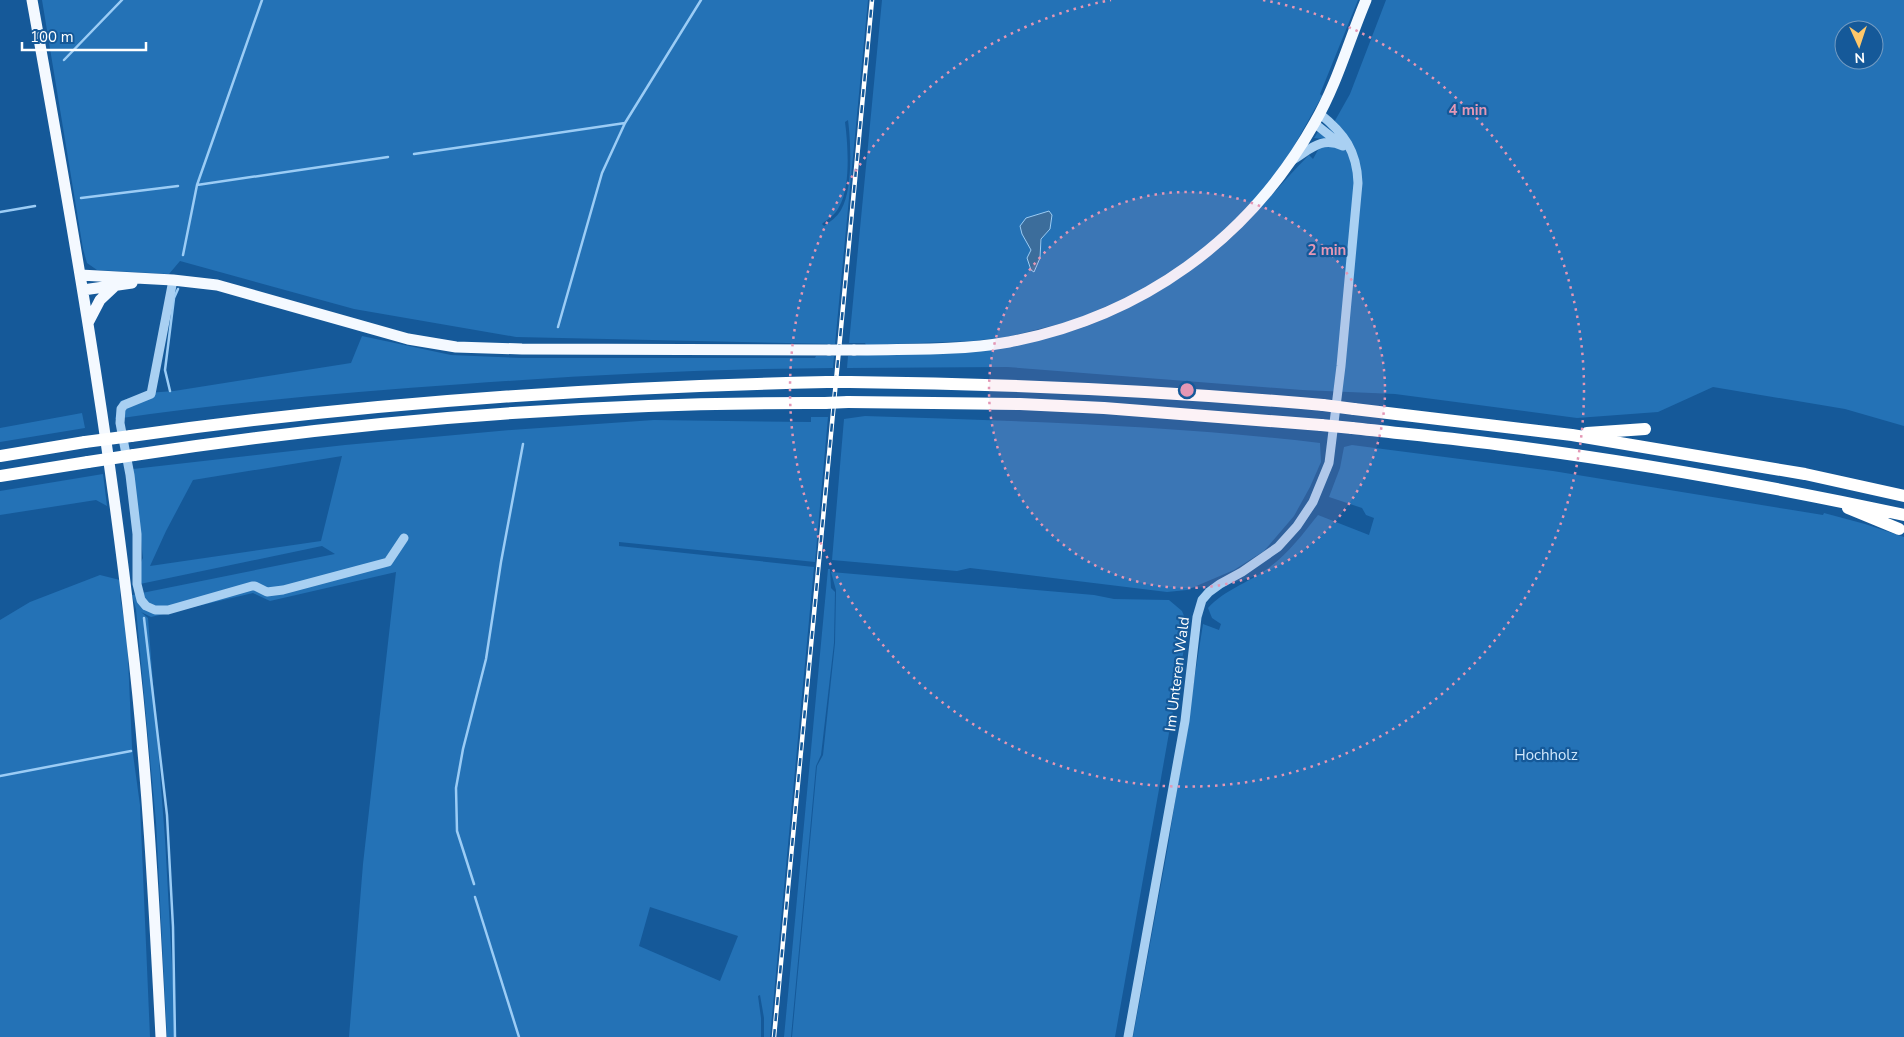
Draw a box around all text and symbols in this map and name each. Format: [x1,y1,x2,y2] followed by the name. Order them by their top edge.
[22,20,146,52] scale bar
[1834,20,1884,70] north arrow
[30,27,74,47] text: 100 m
[1854,48,1865,67] text: N
[1449,100,1487,120] text: 4 min
[1308,240,1346,260] text: 2 min
[1178,381,1196,399] centre of rings
[1160,615,1194,733] street label: Im Unteren Wald
[1514,745,1578,765] park label: Hochholz

